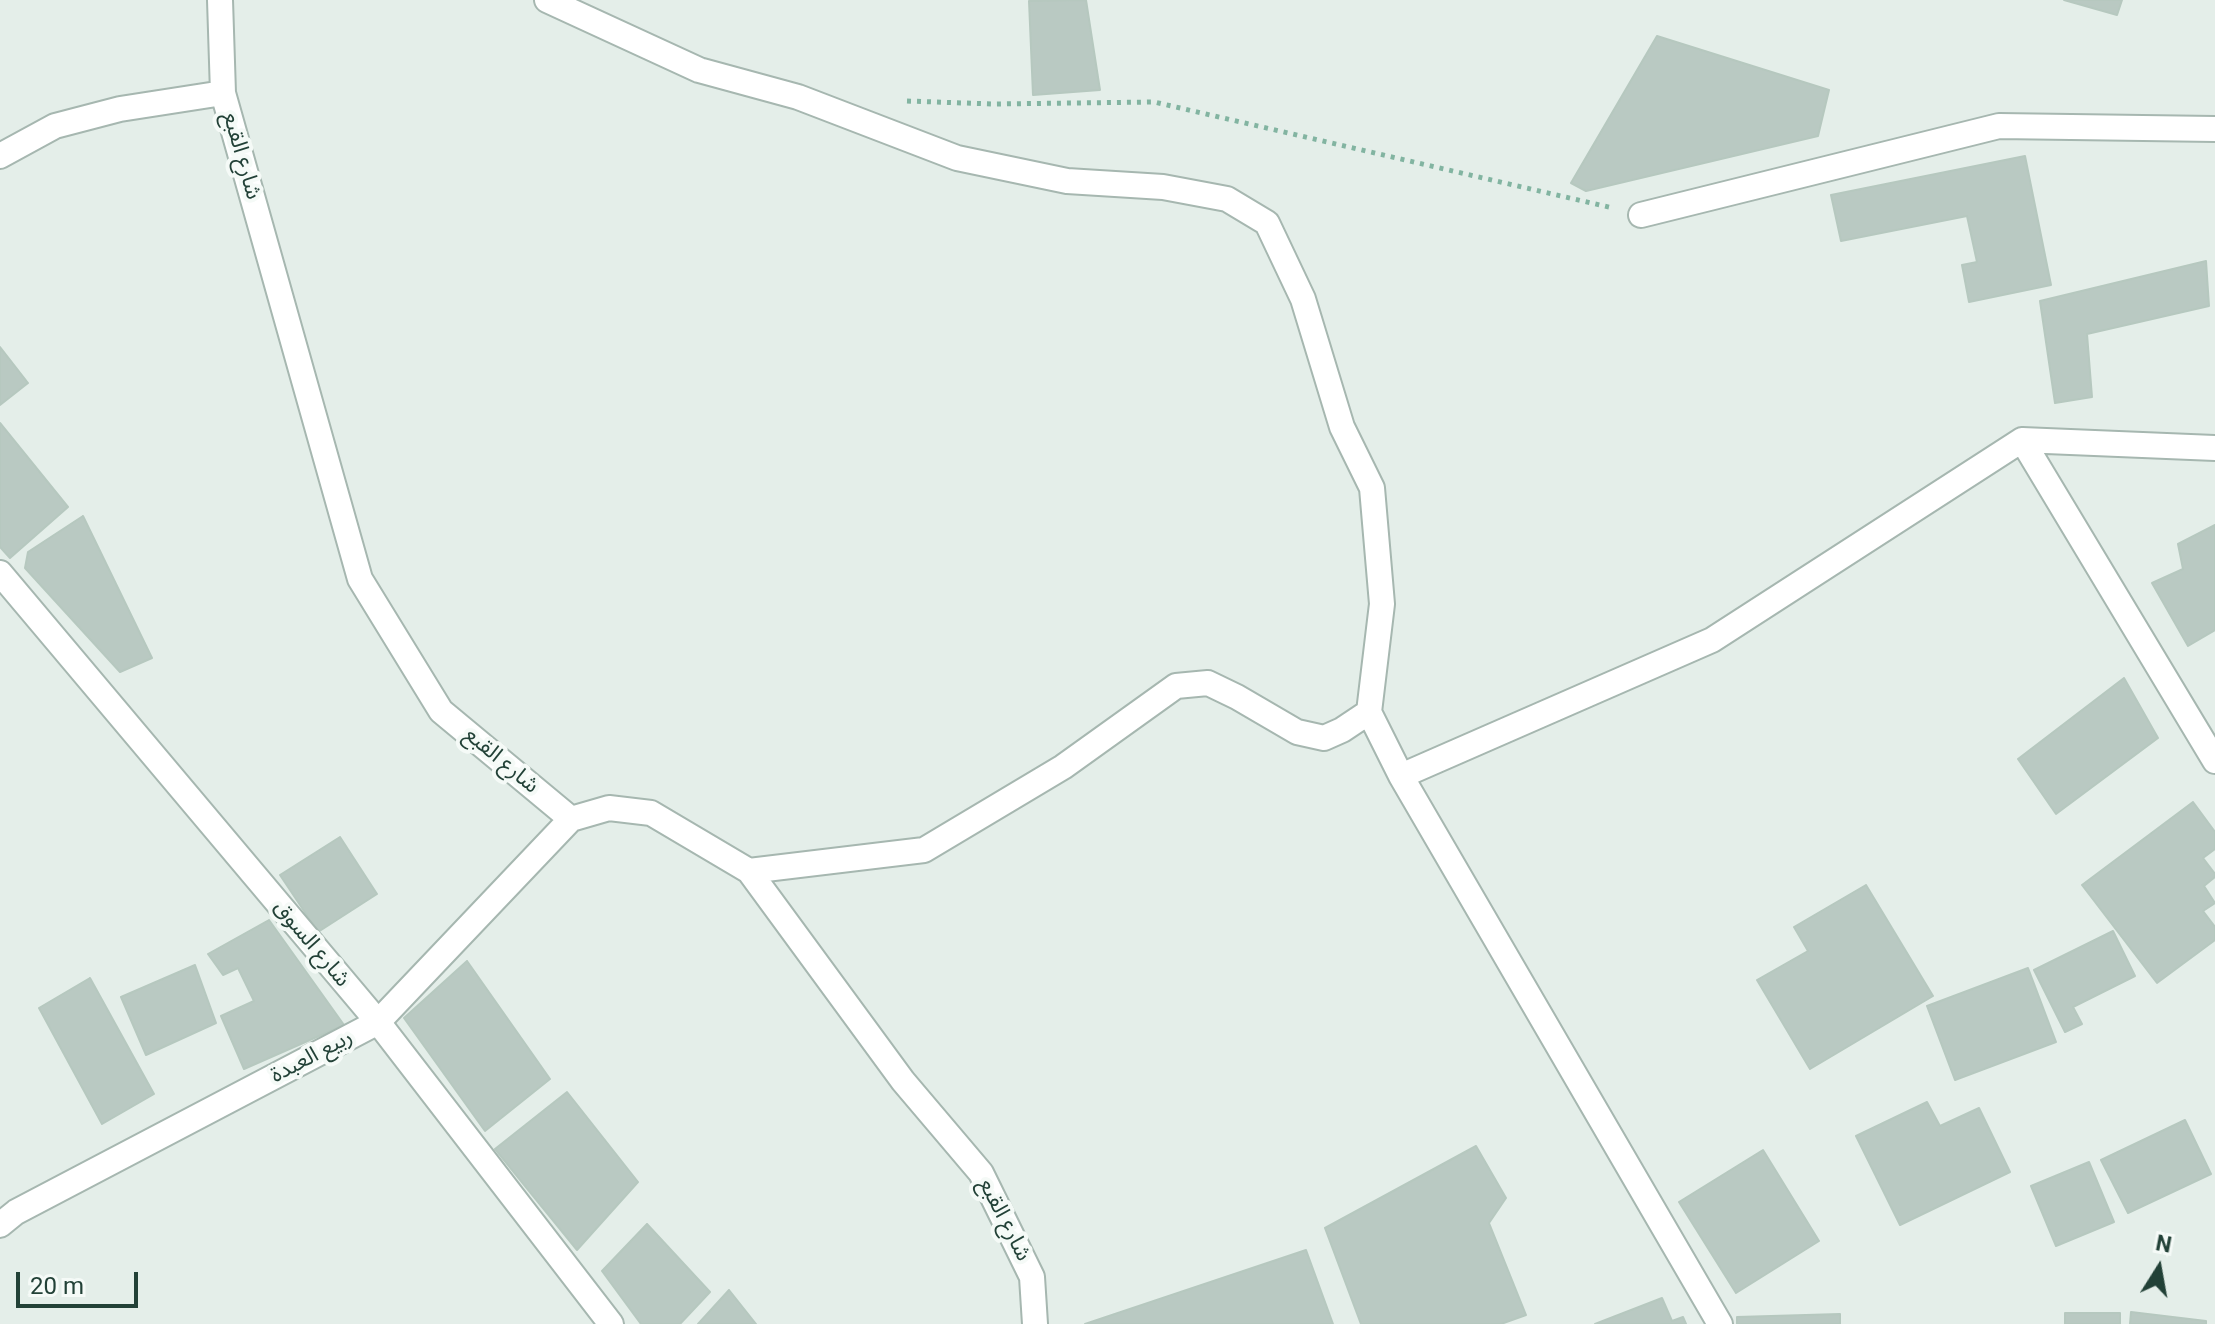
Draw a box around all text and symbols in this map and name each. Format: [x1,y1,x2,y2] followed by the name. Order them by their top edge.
[216,109,266,203] street label: شارع القبع
[458,722,544,800] street label: شارع القبع
[267,895,355,993] street label: شارع السوق
[266,1024,358,1090] street label: ربيع العبدة
[972,1174,1036,1266] street label: شارع القبع
[2119,1228,2199,1308] north arrow
[2154,1230,2174,1258] text: N
[20,1256,142,1306] scale bar
[30,1272,84,1300] text: 20 m

